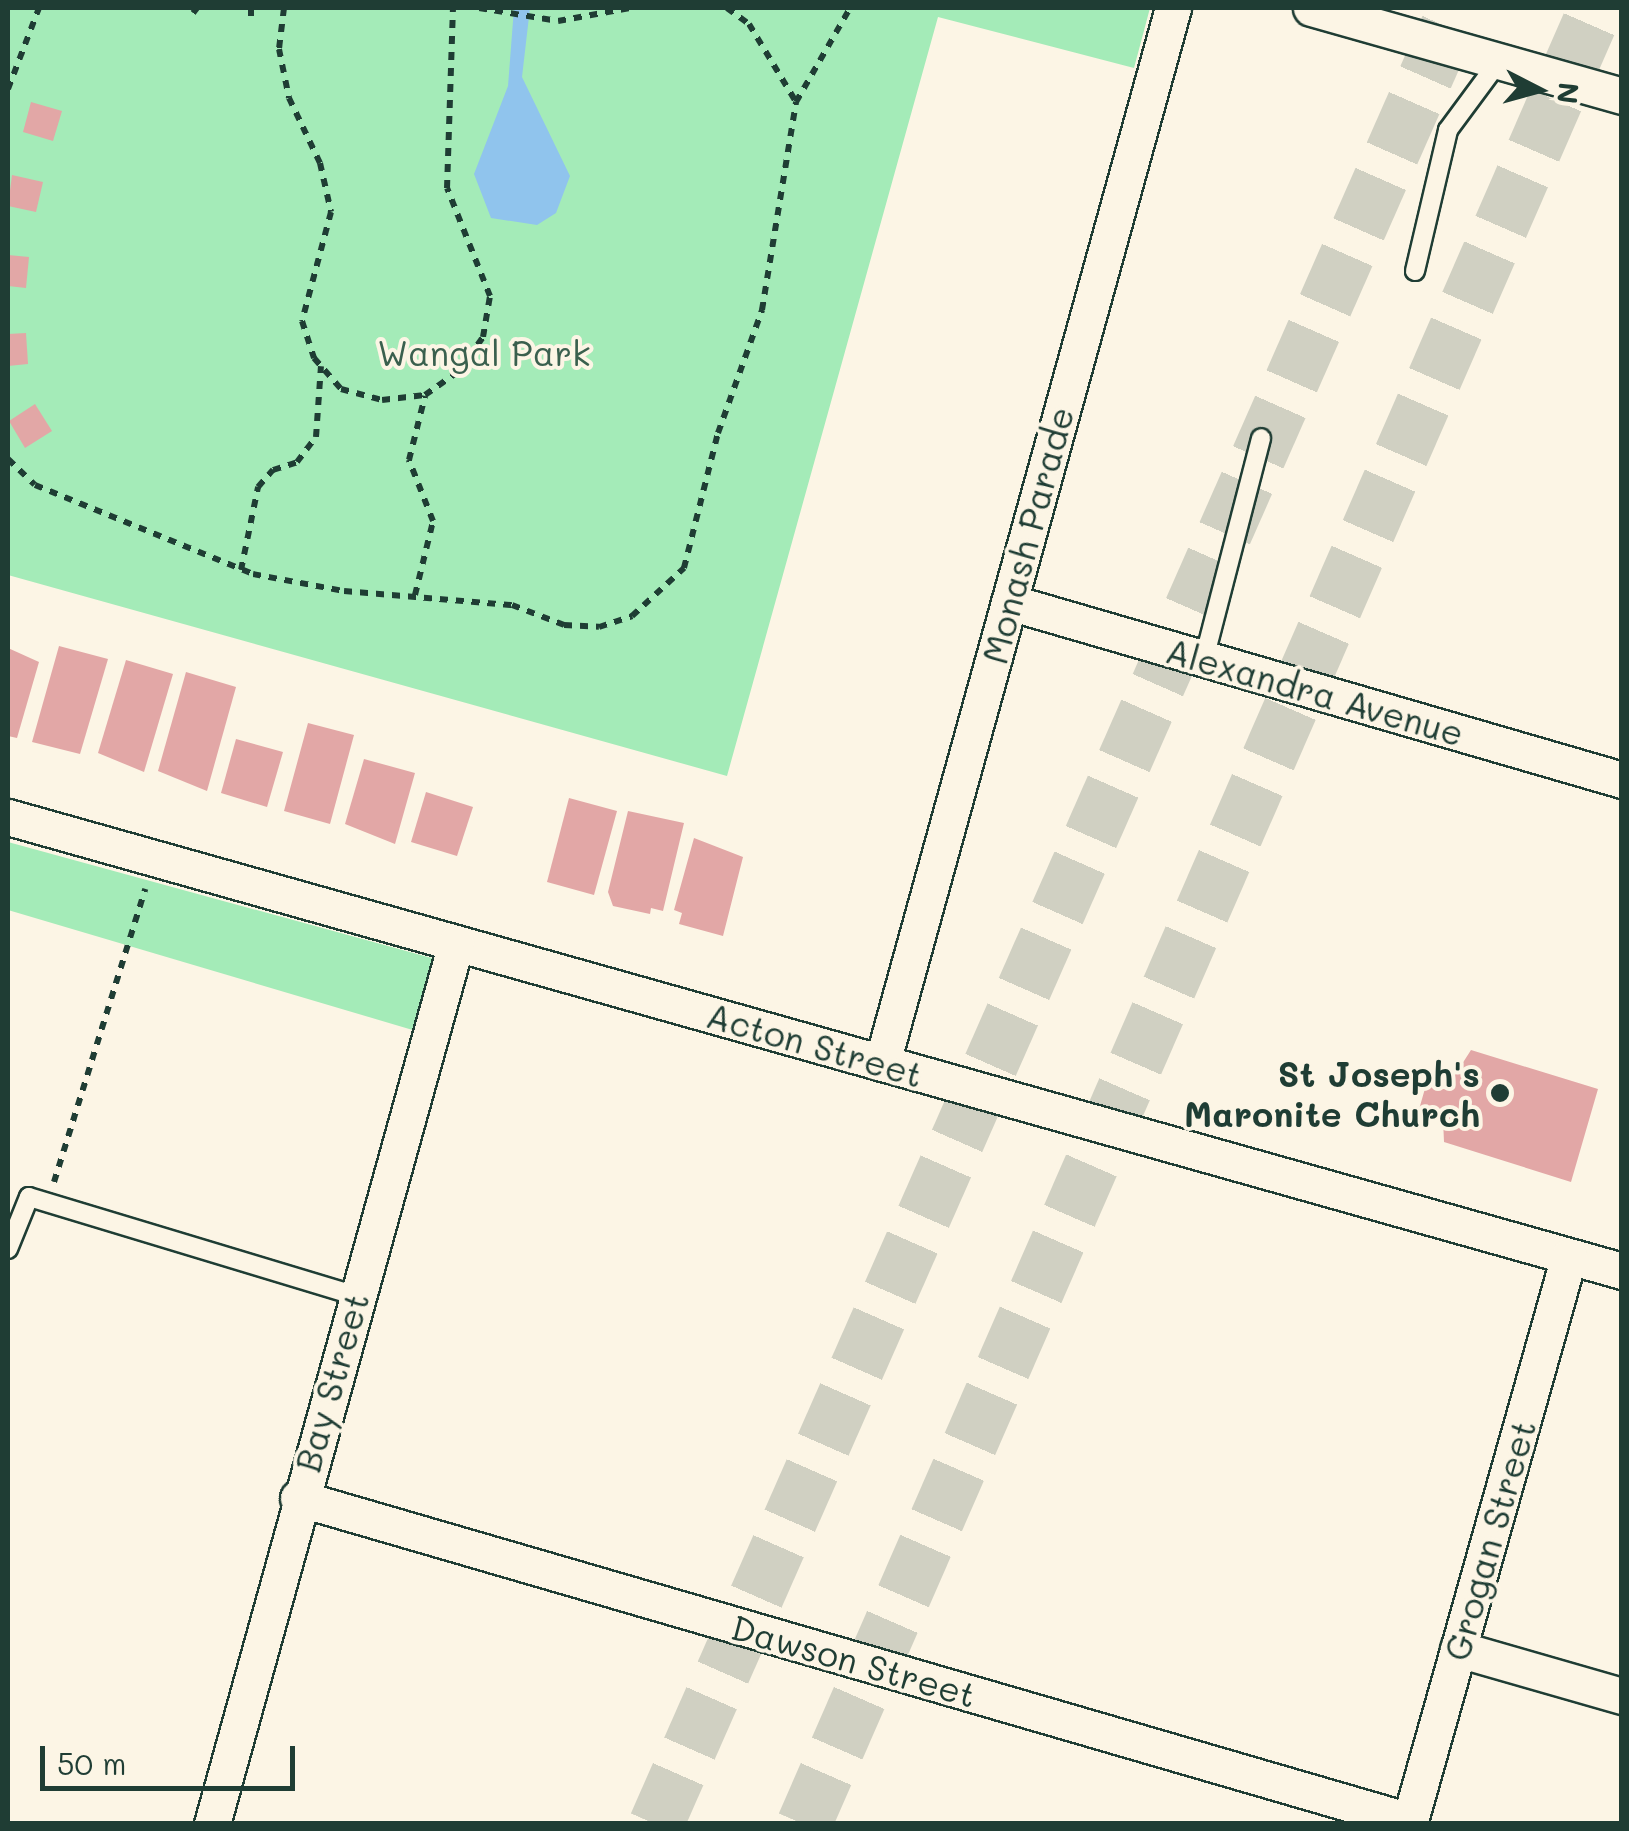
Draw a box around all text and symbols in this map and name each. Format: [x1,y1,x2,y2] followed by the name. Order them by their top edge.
[1489,40,1589,140] north arrow
[1550,81,1588,106] text: N
[377,331,591,373] park label: Wangal Park
[973,402,1081,668] street label: Monash Parade
[1161,628,1469,754] street label: Alexandra Avenue
[702,993,928,1095] street label: Acton Street
[1184,1052,1480,1134] place label: St Joseph's Maronite Church
[1489,1082,1511,1104] marker: St Joseph's Maronite Church
[285,1288,377,1476] street label: Bay Street
[1435,1415,1543,1665] street label: Grogan Street
[727,1605,981,1715] street label: Dawson Street
[45,1726,300,1788] scale bar
[57,1743,127,1783] text: 50 m

